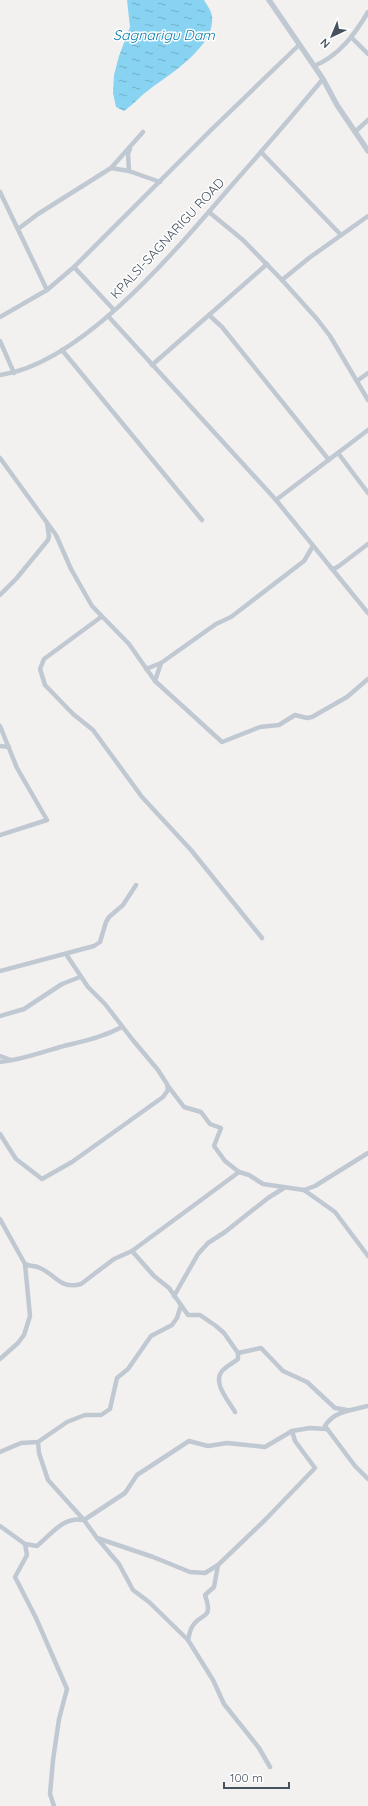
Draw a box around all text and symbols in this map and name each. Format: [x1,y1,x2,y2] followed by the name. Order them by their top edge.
[312,16,352,56] north arrow
[113,26,215,44] water label: Sagnarigu Dam
[317,35,333,51] text: N
[107,174,227,302] street label: KPALSI-SAGNARIGU ROAD
[224,1764,289,1790] scale bar
[230,1770,263,1785] text: 100 m

